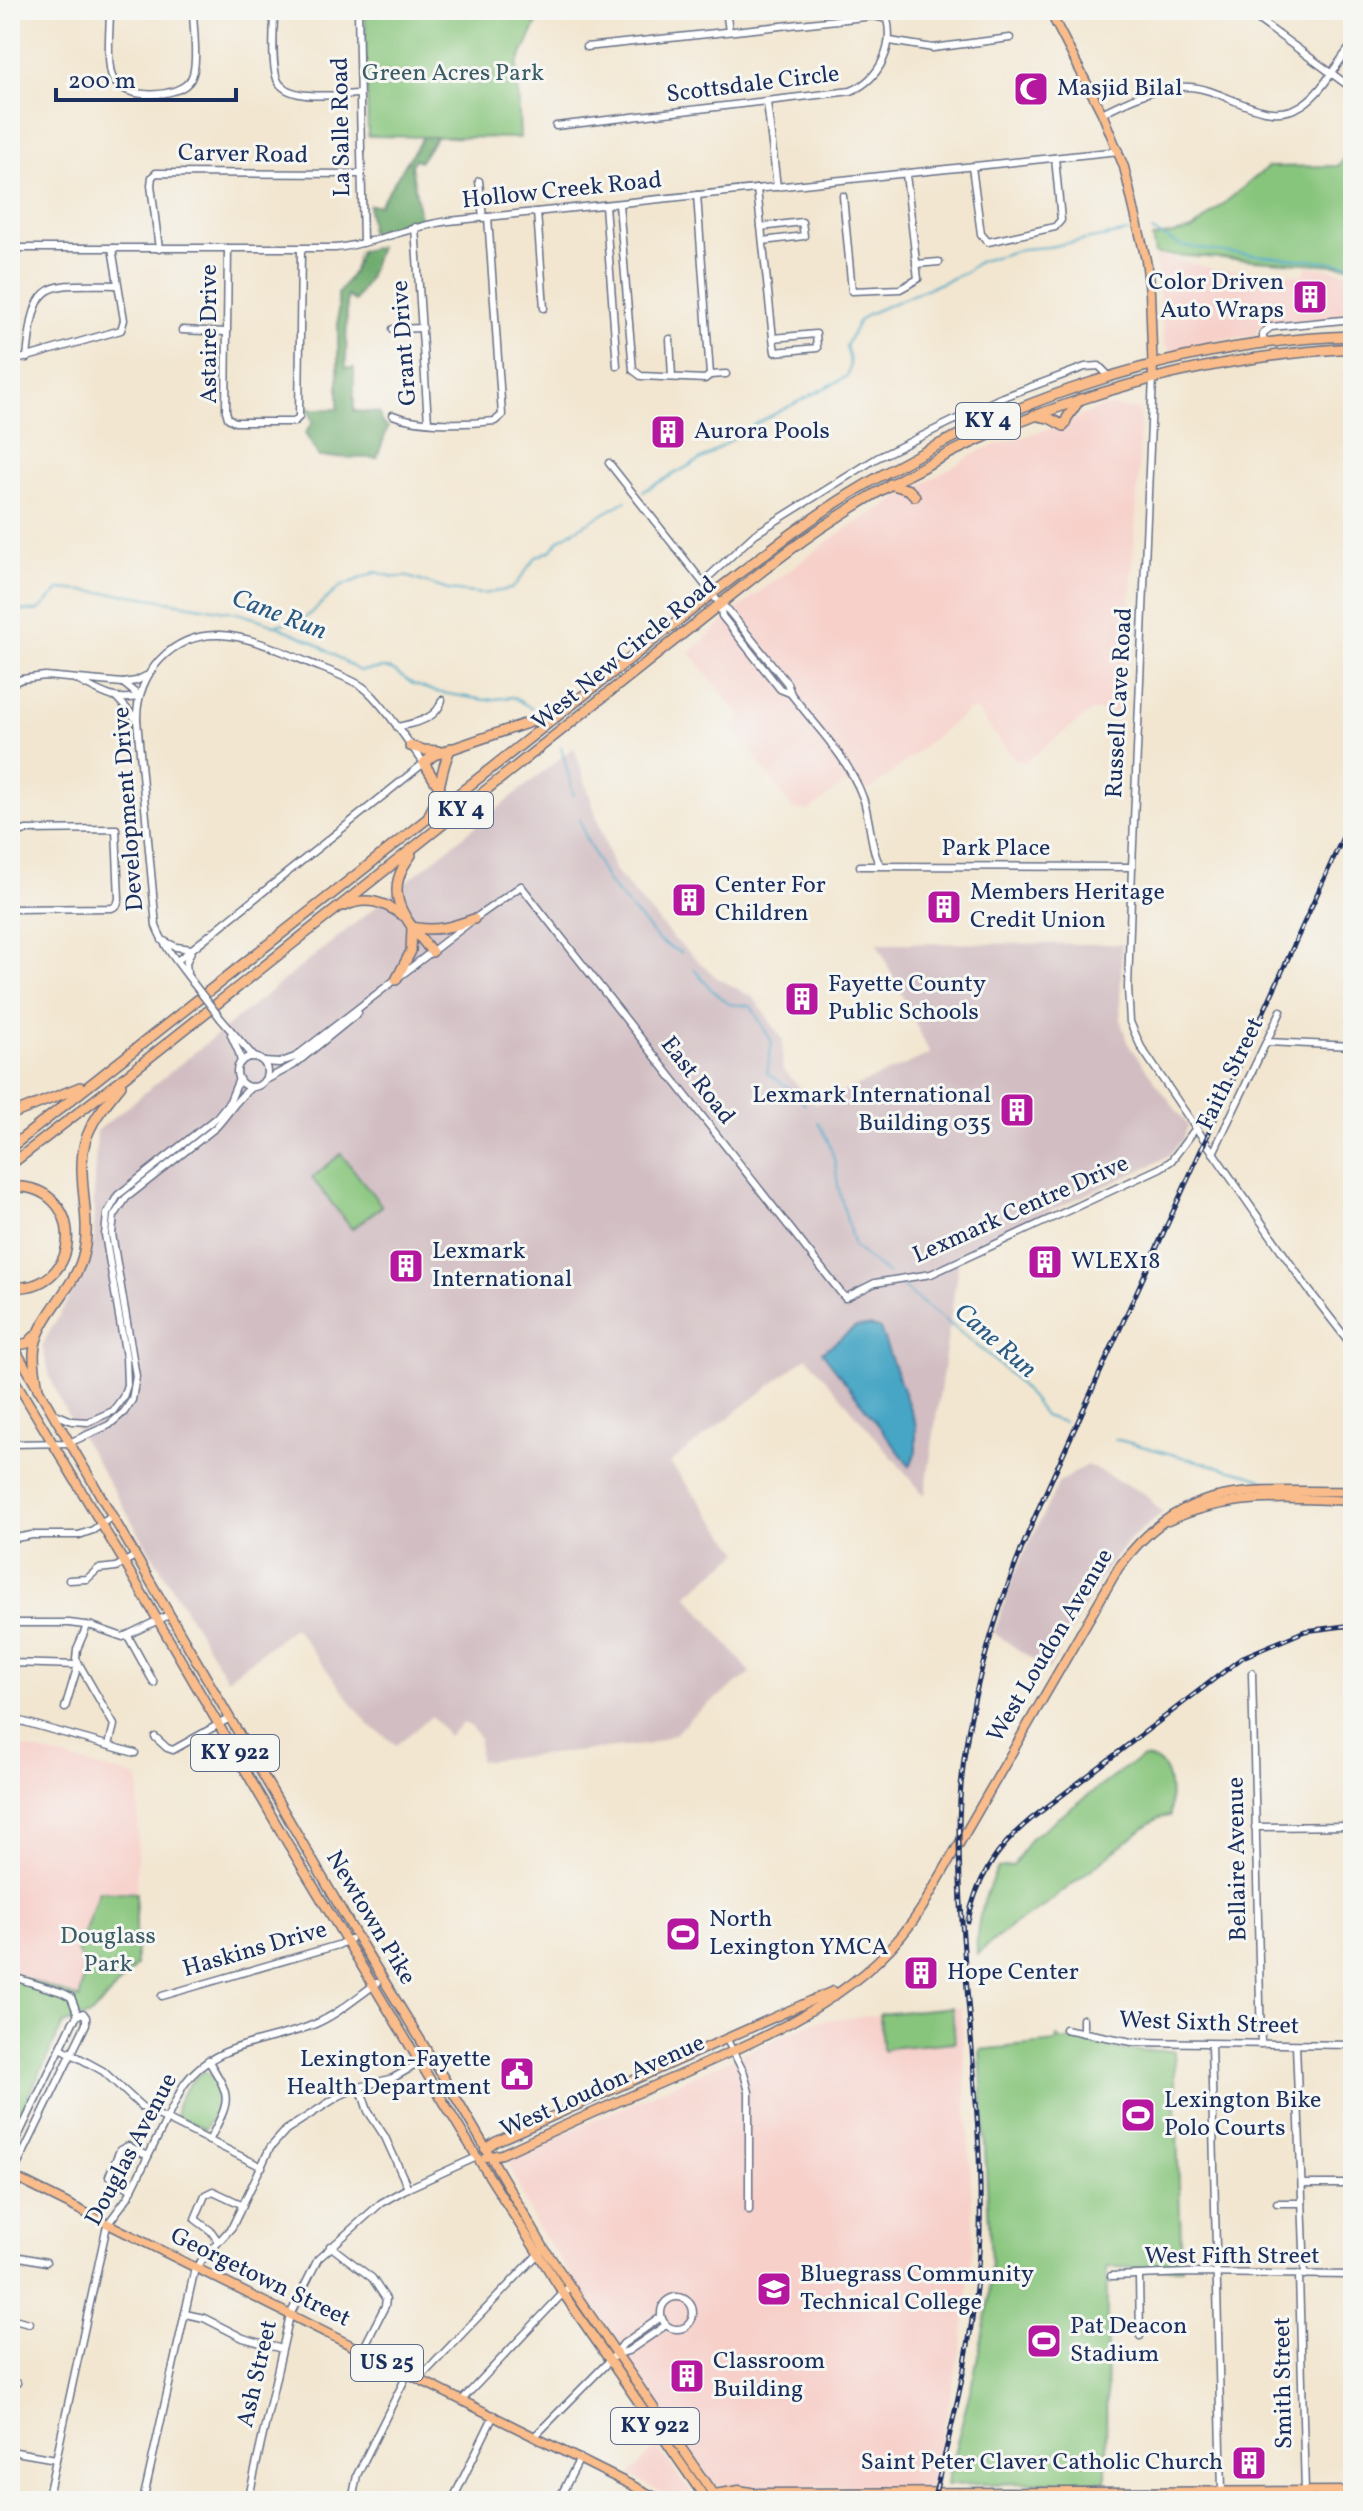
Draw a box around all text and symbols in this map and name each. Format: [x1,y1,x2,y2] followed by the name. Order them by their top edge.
[56,52,236,102] scale bar
[324,57,360,197] street label: La Salle Road
[362,57,544,91] park label: Green Acres Park
[665,58,841,112] street label: Scottsdale Circle
[68,65,136,99] text: 200 m
[1012,70,1050,108] mosque icon: Masjid Bilal
[1057,72,1182,106] place label: Masjid Bilal
[177,137,309,173] street label: Carver Road
[460,164,664,218] street label: Hollow Creek Road
[193,264,227,404] street label: Astaire Drive
[1148,266,1284,328] place label: Color Driven Auto Wraps
[1291,278,1329,316] building icon: Color Driven Auto Wraps
[384,279,426,407] street label: Grant Drive
[956,403,1020,439] road number: KY 4
[649,413,687,451] building icon: Aurora Pools
[694,415,830,449] place label: Aurora Pools
[525,569,725,739] street label: West New Circle Road
[226,580,332,650] water label: Cane Run
[1098,607,1142,799] street label: Russell Cave Road
[105,706,153,912] street label: Development Drive
[429,792,493,828] road number: KY 4
[941,832,1051,866] street label: Park Place
[715,869,826,931] place label: Center For Children
[970,876,1165,938] place label: Members Heritage Credit Union
[670,881,708,919] building icon: Center For Children
[925,888,963,926] building icon: Members Heritage Credit Union
[828,968,986,1030] place label: Fayette County Public Schools
[783,980,821,1018] building icon: Fayette County Public Schools
[1189,1012,1273,1136] street label: Faith Street
[652,1030,742,1132] street label: East Road
[752,1079,991,1141] place label: Lexmark International Building 035
[998,1091,1036,1129] building icon: Lexmark International Building 035
[908,1147,1134,1273] street label: Lexmark Centre Drive
[432,1235,572,1297] place label: Lexmark International
[1026,1243,1064,1281] building icon: WLEX18
[1071,1245,1160,1279] place label: WLEX18
[387,1247,425,1285] building icon: Lexmark International
[946,1295,1044,1387] water label: Cane Run
[980,1543,1122,1749] street label: West Loudon Avenue
[191,1735,279,1771] road number: KY 922
[1220,1776,1256,1942] street label: Bellaire Avenue
[316,1844,424,1992] street label: Newtown Pike
[709,1903,888,1965] place label: North Lexington YMCA
[179,1913,331,1987] street label: Haskins Drive
[664,1915,702,1953] sports icon: North Lexington YMCA
[60,1920,156,1982] park label: Douglass Park
[902,1954,940,1992] building icon: Hope Center
[947,1956,1079,1990] place label: Hope Center
[1118,2004,1300,2044] street label: West Sixth Street
[495,2027,711,2147] street label: West Loudon Avenue
[286,2043,491,2105] place label: Lexington-Fayette Health Department
[498,2055,536,2093] public building icon: Lexington-Fayette Health Department
[77,2067,187,2233] street label: Douglas Avenue
[1164,2084,1322,2146] place label: Lexington Bike Polo Courts
[1119,2096,1157,2134] sports icon: Lexington Bike Polo Courts
[164,2220,356,2336] street label: Georgetown Street
[1144,2240,1320,2274] street label: West Fifth Street
[800,2258,1034,2320] place label: Bluegrass Community Technical College
[755,2270,793,2308] school or university icon: Bluegrass Community Technical College
[1070,2310,1187,2372] place label: Pat Deacon Stadium
[229,2317,287,2431] street label: Ash Street
[1266,2317,1302,2449] street label: Smith Street
[1025,2322,1063,2360] sports icon: Pat Deacon Stadium
[351,2345,423,2381] road number: US 25
[713,2345,825,2407] place label: Classroom Building
[668,2357,706,2395] building icon: Classroom Building
[611,2408,699,2444] road number: KY 922
[1230,2444,1268,2482] building icon: Saint Peter Claver Catholic Church
[861,2446,1223,2480] place label: Saint Peter Claver Catholic Church

